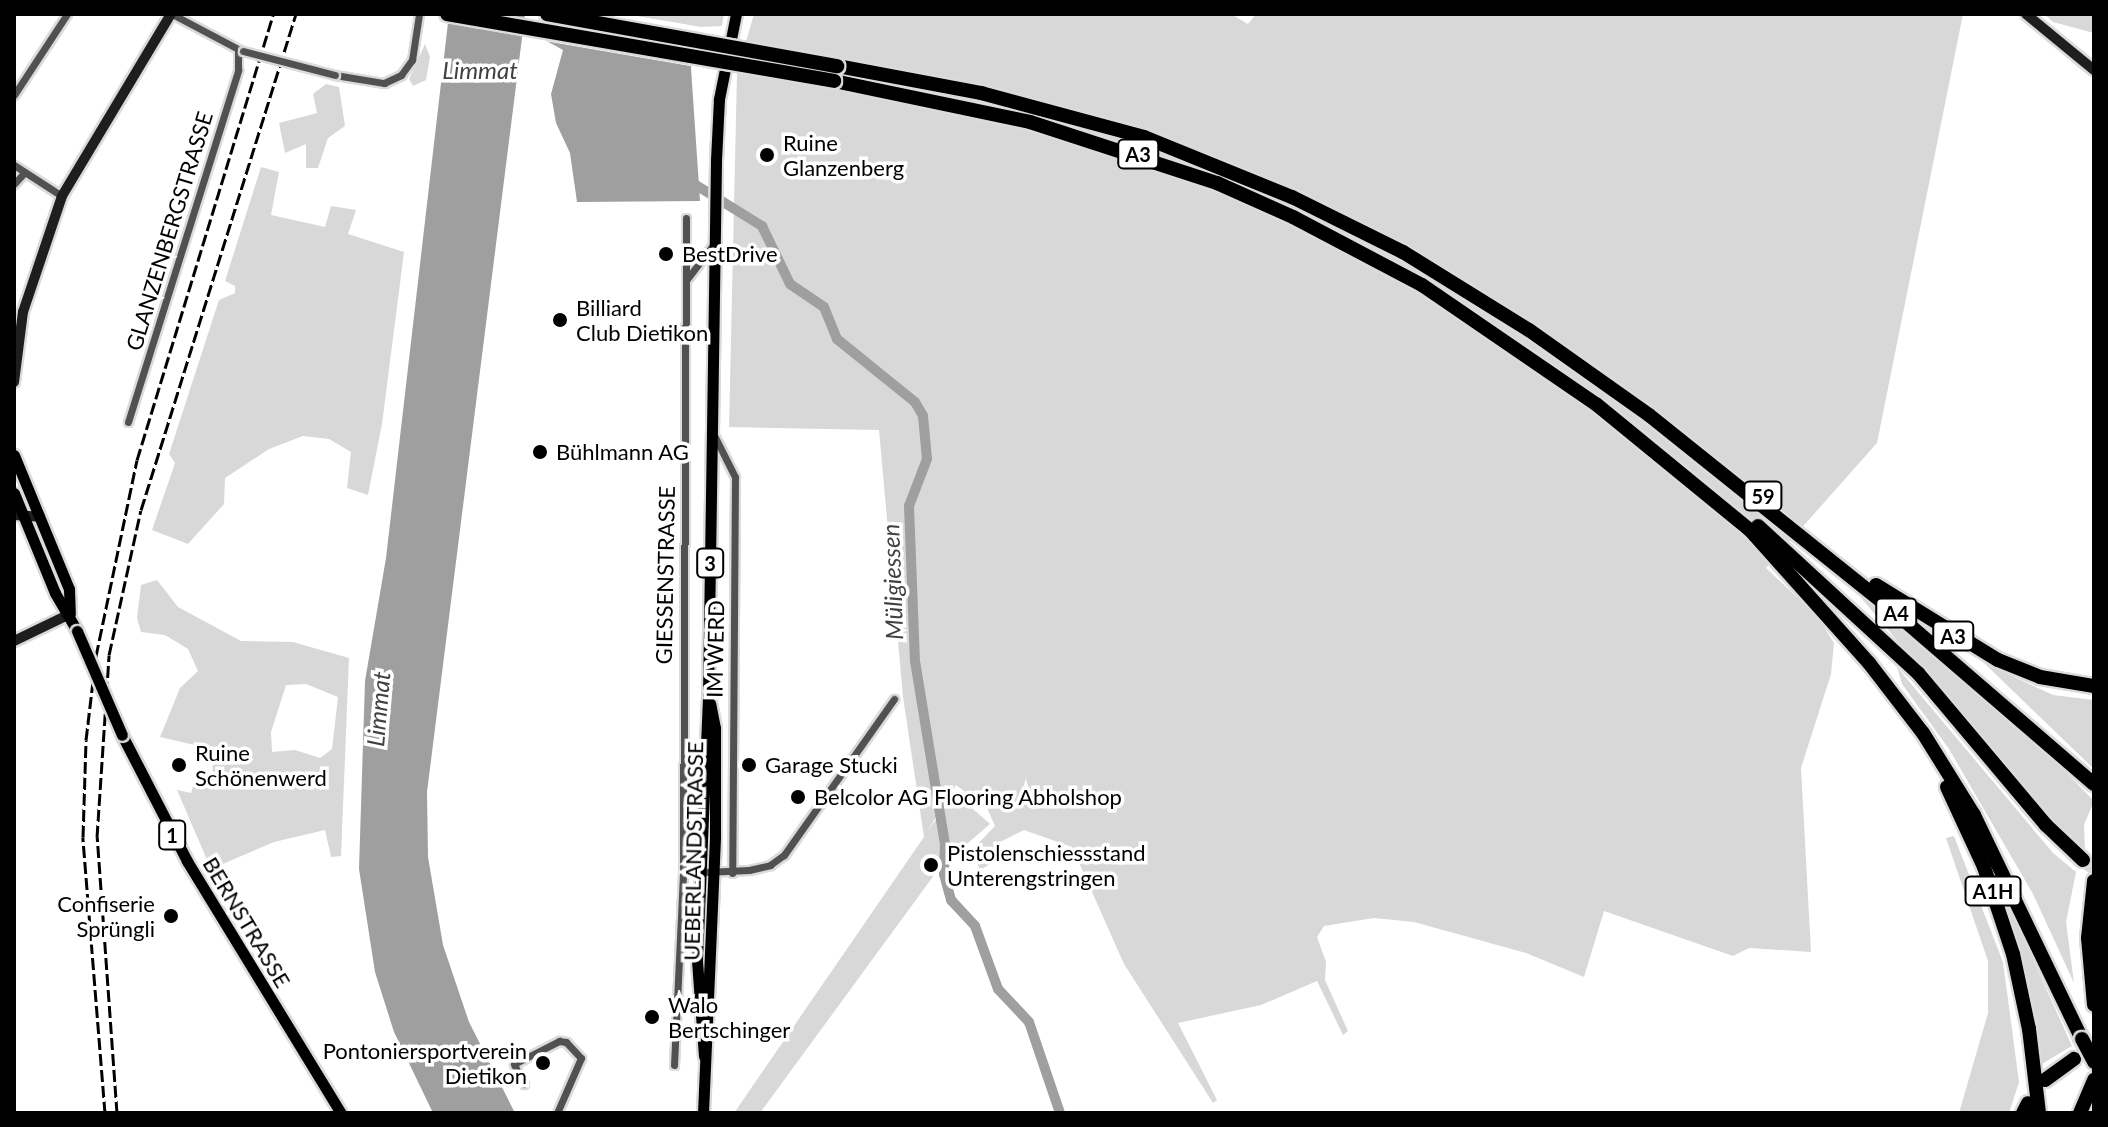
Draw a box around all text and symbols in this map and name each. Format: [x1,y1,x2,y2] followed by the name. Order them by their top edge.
[442,56,518,84] water label: Limmat
[120,108,218,354] street label: GLANZENBERGSTRASSE
[783,129,904,180] place label: Ruine Glanzenberg
[1116,138,1160,170] road number: A3
[758,146,776,164] marker: Ruine Glanzenberg
[682,241,778,267] place label: BestDrive
[657,245,675,263] marker: BestDrive
[576,294,708,346] place label: Billiard Club Dietikon
[551,311,569,329] marker: Billiard Club Dietikon
[556,439,689,465] place label: Bühlmann AG
[531,443,549,461] marker: Bühlmann AG
[1743,480,1783,512] road number: 59
[650,486,680,664] street label: GIESSENSTRASSE
[876,523,908,641] water label: Müligiessen
[696,547,724,579] road number: 3
[1874,597,1918,629] road number: A4
[701,600,729,698] street label: IM WERD
[1931,620,1975,652] road number: A3
[360,670,396,748] water label: Limmat
[195,739,327,790] place label: Ruine Schönenwerd
[678,741,708,961] street label: UEBERLANDSTRASSE
[765,752,898,778] place label: Garage Stucki
[170,756,188,774] marker: Ruine Schönenwerd
[740,756,758,774] marker: Garage Stucki
[814,784,1124,810] place label: Belcolor AG Flooring Abholshop
[789,788,807,806] marker: Belcolor AG Flooring Abholshop
[158,819,186,851] road number: 1
[947,839,1146,890] place label: Pistolenschiessstand Unterengstringen
[198,852,296,992] street label: BERNSTRASSE
[922,856,940,874] marker: Pistolenschiessstand Unterengstringen
[1963,875,2023,907] road number: A1H
[57,890,155,942] place label: Confiserie Sprüngli
[162,907,180,925] marker: Confiserie Sprüngli
[668,991,790,1042] place label: Walo Bertschinger
[643,1008,661,1026] marker: Walo Bertschinger
[323,1037,527,1088] place label: Pontoniersportverein Dietikon
[534,1054,552,1072] marker: Pontoniersportverein Dietikon

